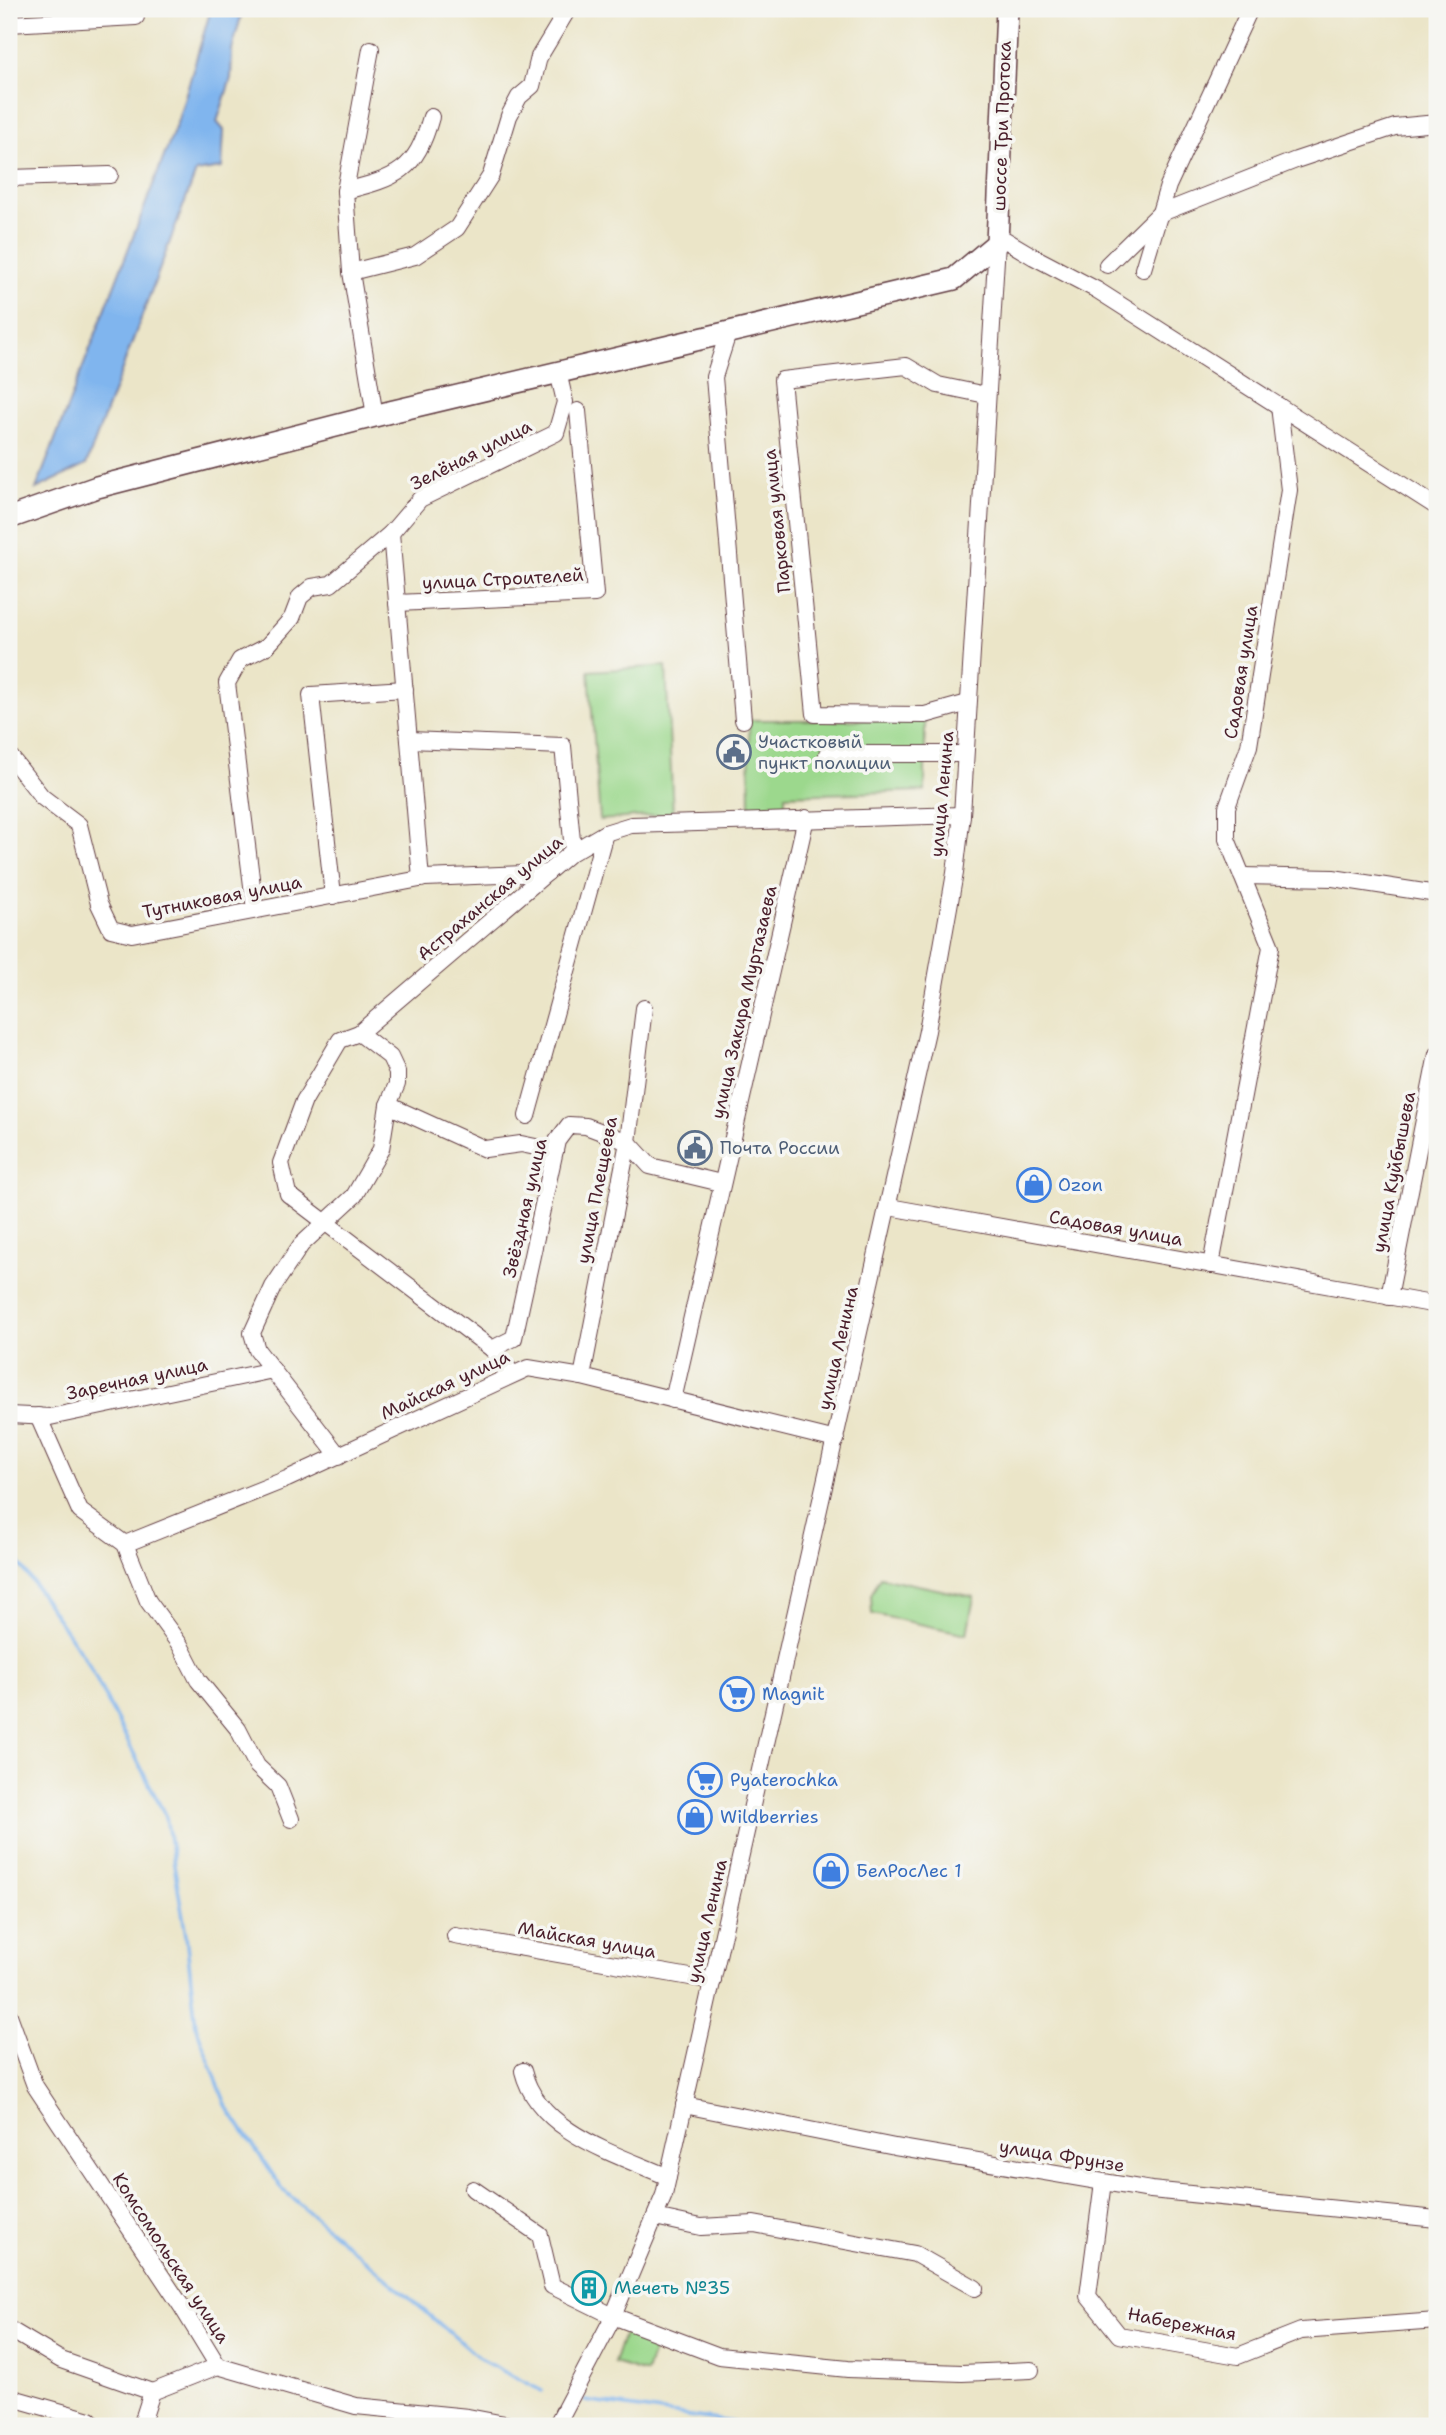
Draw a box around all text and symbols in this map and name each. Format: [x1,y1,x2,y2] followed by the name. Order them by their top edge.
[987,40,1017,212] street label: шоссе Три Протока
[406,414,536,496] street label: Зелёная улица
[758,448,796,594] street label: Парковая улица
[422,563,585,595] street label: улица Строителей
[1219,603,1263,741] street label: Садовая улица
[758,730,891,775] place label: Участковый пункт полиции
[925,730,959,858] street label: улица Ленина
[715,733,753,771] public building icon: Участковый пункт полиции
[412,830,568,966] street label: Астраханская улица
[140,870,304,924] street label: Тутниковая улица
[705,883,783,1121] street label: улица Закира Муртазаева
[1367,1089,1421,1255] street label: улица Куйбышева
[571,1114,623,1266] street label: улица Плещеева
[676,1129,714,1167] public building icon: Почта России
[497,1136,553,1280] street label: Звёздная улица
[720,1136,840,1160] place label: Почта России
[1015,1166,1053,1204] shop icon: Ozon
[1058,1173,1103,1197] place label: Ozon
[1047,1204,1185,1252] street label: Садовая улица
[812,1284,864,1412] street label: улица Ленина
[377,1345,513,1425] street label: Майская улица
[64,1352,210,1406] street label: Заречная улица
[718,1675,756,1713] supermarket icon: Magnit
[762,1682,825,1706] place label: Magnit
[686,1761,724,1799] supermarket icon: Pyaterochka
[730,1768,838,1792] place label: Pyaterochka
[676,1798,714,1836] shop icon: Wildberries
[720,1805,819,1829] place label: Wildberries
[812,1852,850,1890] shop icon: БелРосЛес 1
[681,1857,733,1985] street label: улица Ленина
[856,1859,962,1883] place label: БелРосЛес 1
[516,1916,658,1964] street label: Майская улица
[998,2134,1126,2178] street label: улица Фрунзе
[107,2168,235,2348] street label: Комсомольская улица
[570,2269,608,2307] building icon: Мечеть №35
[614,2276,730,2300] place label: Мечеть №35
[1126,2302,1238,2346] street label: Набережная

